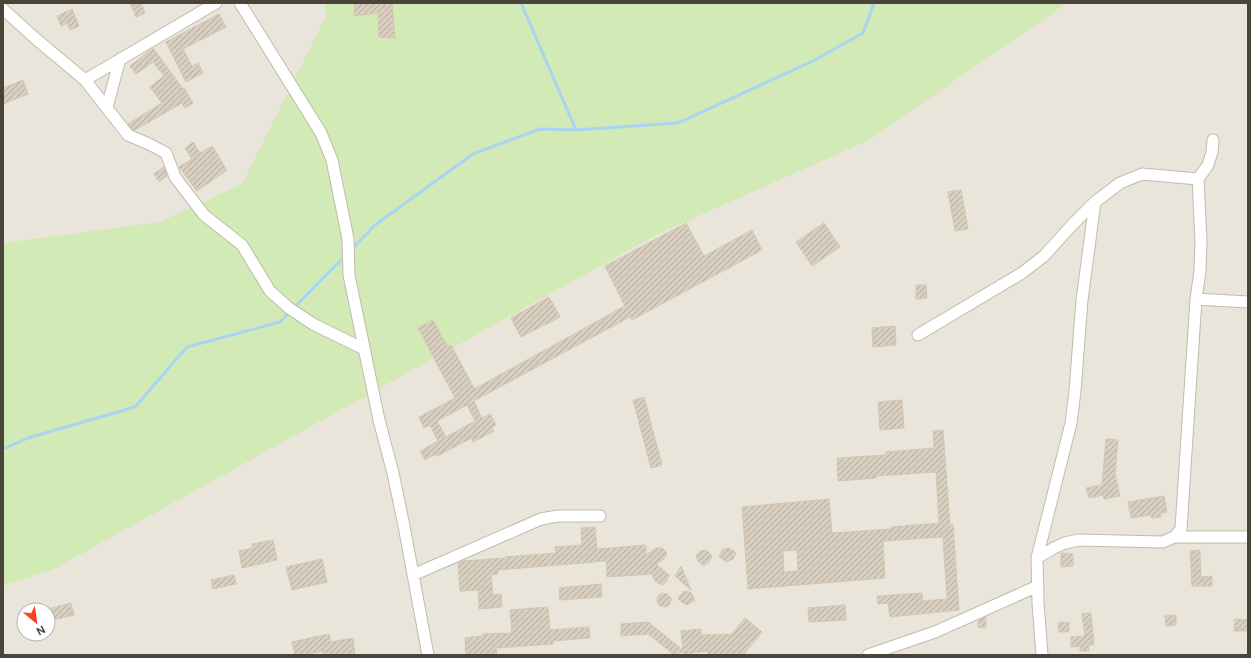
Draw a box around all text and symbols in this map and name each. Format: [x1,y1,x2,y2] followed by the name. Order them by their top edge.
[16,602,56,642] north arrow
[34,623,48,639] text: N

